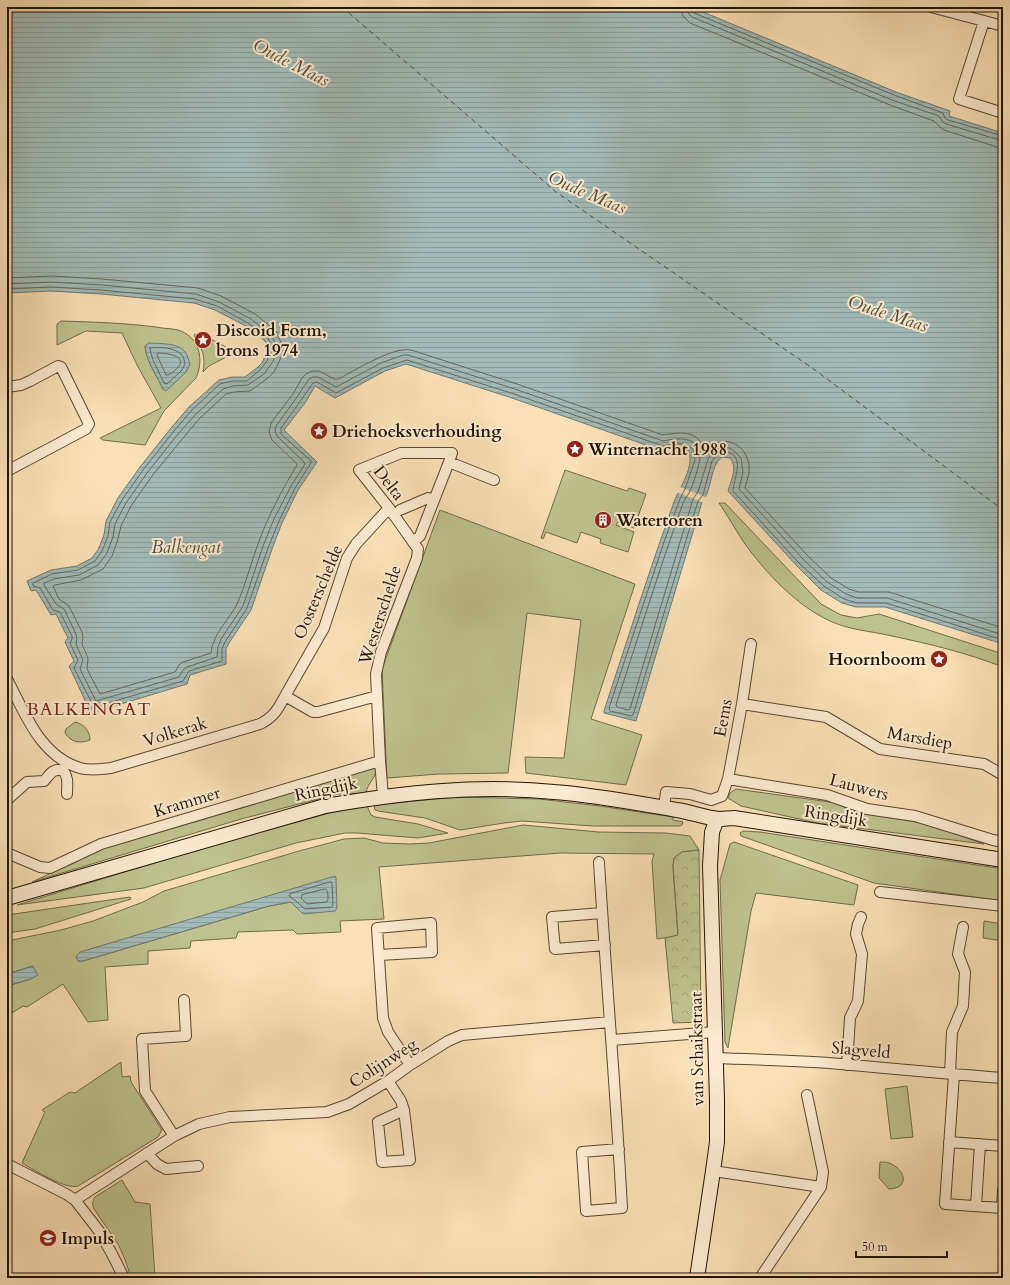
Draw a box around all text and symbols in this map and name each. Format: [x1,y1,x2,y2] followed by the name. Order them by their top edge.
[248,33,334,93] water label: Oude Maas
[544,165,630,221] water label: Oude Maas
[845,289,931,339] water label: Oude Maas
[216,319,327,362] place label: Discoid Form, brons 1974
[193,330,213,350] place icon: Discoid Form, brons 1974
[332,420,502,443] place label: Driehoeksverhouding
[309,421,329,441] place icon: Driehoeksverhouding
[587,438,727,461] place label: Winternacht 1988
[565,439,585,459] place icon: Winternacht 1988
[368,461,410,506] street label: Delta
[615,509,703,532] place label: Watertoren
[593,510,613,530] building icon: Watertoren
[151,535,222,560] water label: Balkengat
[288,541,348,643] street label: Oosterschelde
[353,562,407,669] street label: Westerschelde
[828,648,926,671] place label: Hoornboom
[929,649,949,669] place icon: Hoornboom
[26,697,152,722] district label: BALKENGAT
[708,697,738,739] street label: Eems
[140,711,211,753] street label: Volkerak
[886,721,954,755] street label: Marsdiep
[827,768,891,806] street label: Lauwers
[293,771,360,807] street label: Ringdijk
[151,781,224,823] street label: Krammer
[803,800,870,832] street label: Ringdijk
[684,991,709,1106] street label: van Schaikstraat
[345,1032,422,1094] street label: Colijnweg
[830,1036,892,1064] street label: Slagveld
[61,1227,114,1250] place label: Impuls
[38,1228,58,1248] school or university icon: Impuls
[856,1233,947,1259] scale bar
[862,1239,889,1255] text: 50 m

